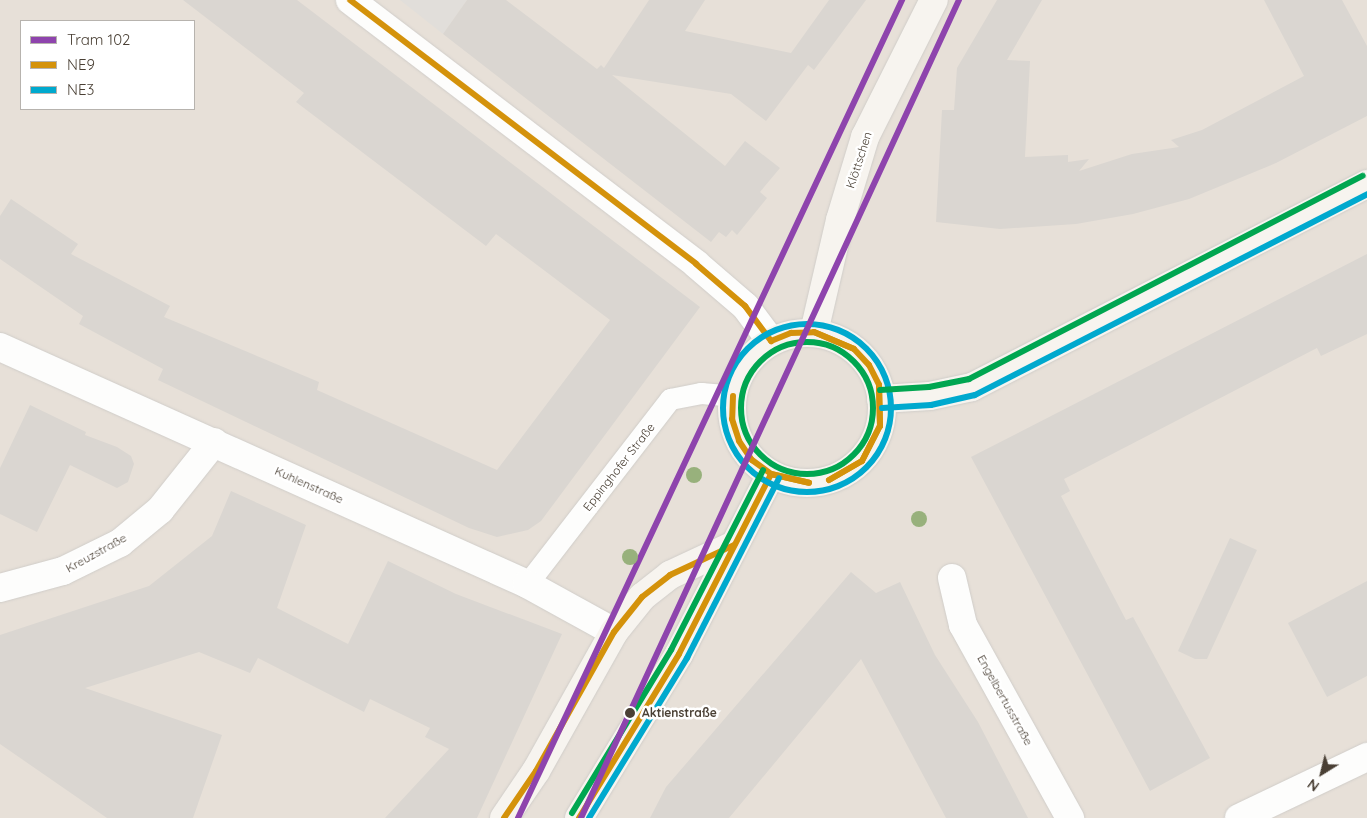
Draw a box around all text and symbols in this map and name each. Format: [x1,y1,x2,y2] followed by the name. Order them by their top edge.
[20,20,195,110] legend
[67,30,130,49] text: Tram 102
[67,55,95,74] text: NE9
[67,80,94,99] text: NE3
[843,130,875,190] street label: Klöttschen
[580,420,658,514] street label: Eppinghofer Straße
[273,463,345,507] street label: Kuhlenstraße
[63,530,129,576] street label: Kreuzstraße
[974,652,1036,748] street label: Engelbertusstraße
[621,704,639,722] marker: Aktienstraße
[642,706,717,720] place label: Aktienstraße
[1297,748,1347,798] north arrow
[1304,775,1323,795] text: N

